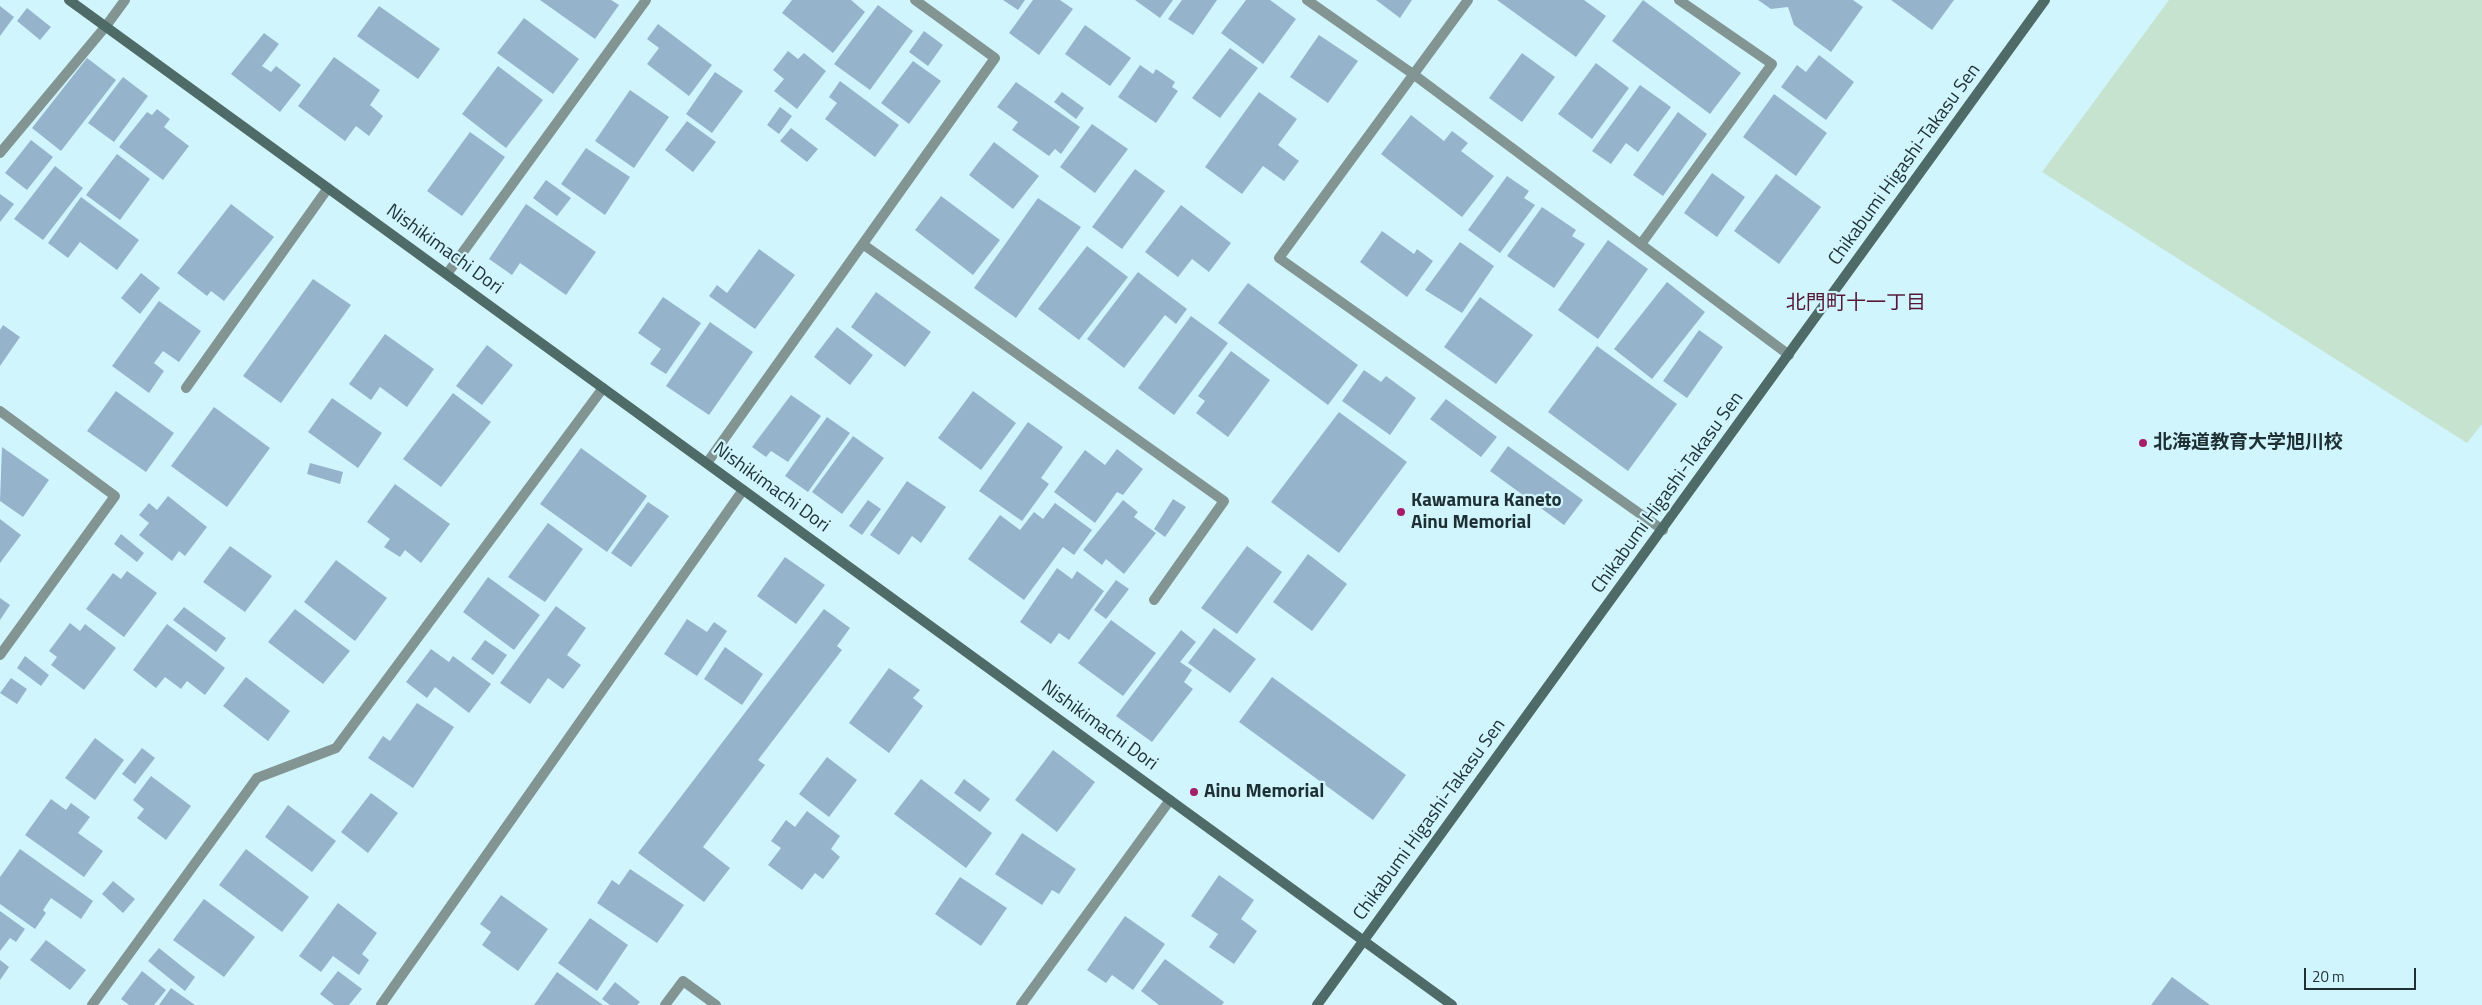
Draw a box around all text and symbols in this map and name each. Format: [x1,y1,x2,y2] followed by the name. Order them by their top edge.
[1824,60,1986,270] street label: Chikabumi Higashi-Takasu Sen
[381,200,507,300] street label: Nishikimachi Dori
[1786,292,1926,316] district label: 北門町十一丁目
[1587,388,1749,598] street label: Chikabumi Higashi-Takasu Sen
[2153,432,2343,454] place label: 北海道教育大学旭川校
[2137,437,2149,449] marker: 北海道教育大学旭川校
[708,438,834,538] street label: Nishikimachi Dori
[1411,490,1562,534] place label: Kawamura Kaneto Ainu Memorial
[1395,506,1407,518] marker: Kawamura Kaneto Ainu Memorial
[1036,676,1162,776] street label: Nishikimachi Dori
[1349,715,1511,925] street label: Chikabumi Higashi-Takasu Sen
[1204,781,1324,803] place label: Ainu Memorial
[1188,786,1200,798] marker: Ainu Memorial
[2307,958,2420,990] scale bar
[2312,965,2345,988] text: 20 m

